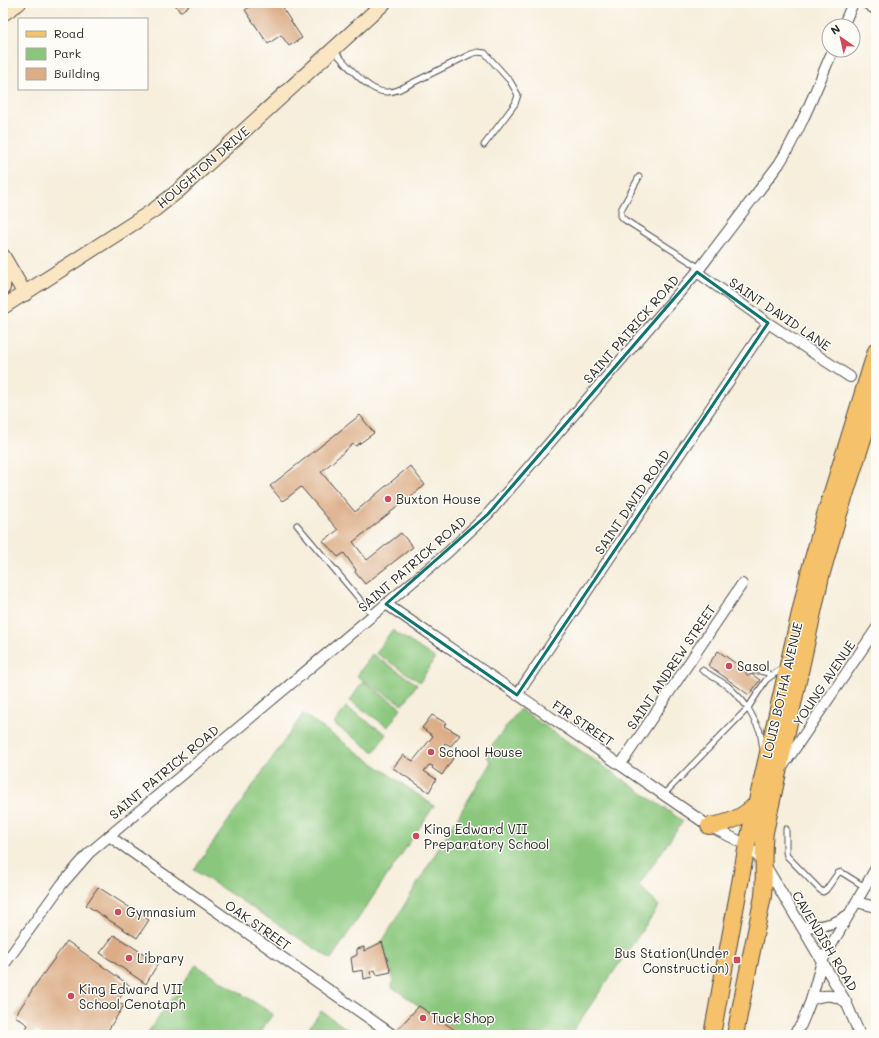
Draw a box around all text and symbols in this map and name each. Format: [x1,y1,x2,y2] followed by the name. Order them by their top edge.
[18,18,148,90] legend
[821,18,861,58] north arrow
[827,21,843,38] text: N
[54,25,84,41] text: Road
[54,45,81,61] text: Park
[54,65,100,81] text: Building
[153,122,252,211] street label: HOUGHTON DRIVE
[579,271,682,386] street label: SAINT PATRICK ROAD
[726,273,834,354] street label: SAINT DAVID LANE
[590,446,673,557] street label: SAINT DAVID ROAD
[396,490,481,507] place label: Buxton House
[383,494,393,504] marker: Buxton House
[354,512,469,615] street label: SAINT PATRICK ROAD
[622,601,719,732] street label: SAINT ANDREW STREET
[758,620,805,760] street label: LOUIS BOTHA AVENUE
[789,637,858,729] street label: YOUNG AVENUE
[737,657,770,674] place label: Sasol
[724,661,734,671] marker: Sasol
[549,696,617,749] street label: FIR STREET
[105,721,222,823] street label: SAINT PATRICK ROAD
[439,743,523,760] place label: School House
[426,747,436,757] marker: School House
[424,820,549,852] place label: King Edward VII Preparatory School
[411,831,421,841] marker: King Edward VII Preparatory School
[789,888,862,994] street label: CAVENDISH ROAD
[222,896,294,953] street label: OAK STREET
[126,903,196,920] place label: Gymnasium
[113,907,123,917] marker: Gymnasium
[614,944,729,976] place label: Bus Station(Under Construction)
[137,949,184,966] place label: Library
[124,953,134,963] marker: Library
[732,955,742,965] marker: Bus Station(Under Construction)
[79,980,186,1012] place label: King Edward VII School Cenotaph
[66,991,76,1001] marker: King Edward VII School Cenotaph
[431,1009,494,1026] place label: Tuck Shop
[418,1013,428,1023] marker: Tuck Shop

